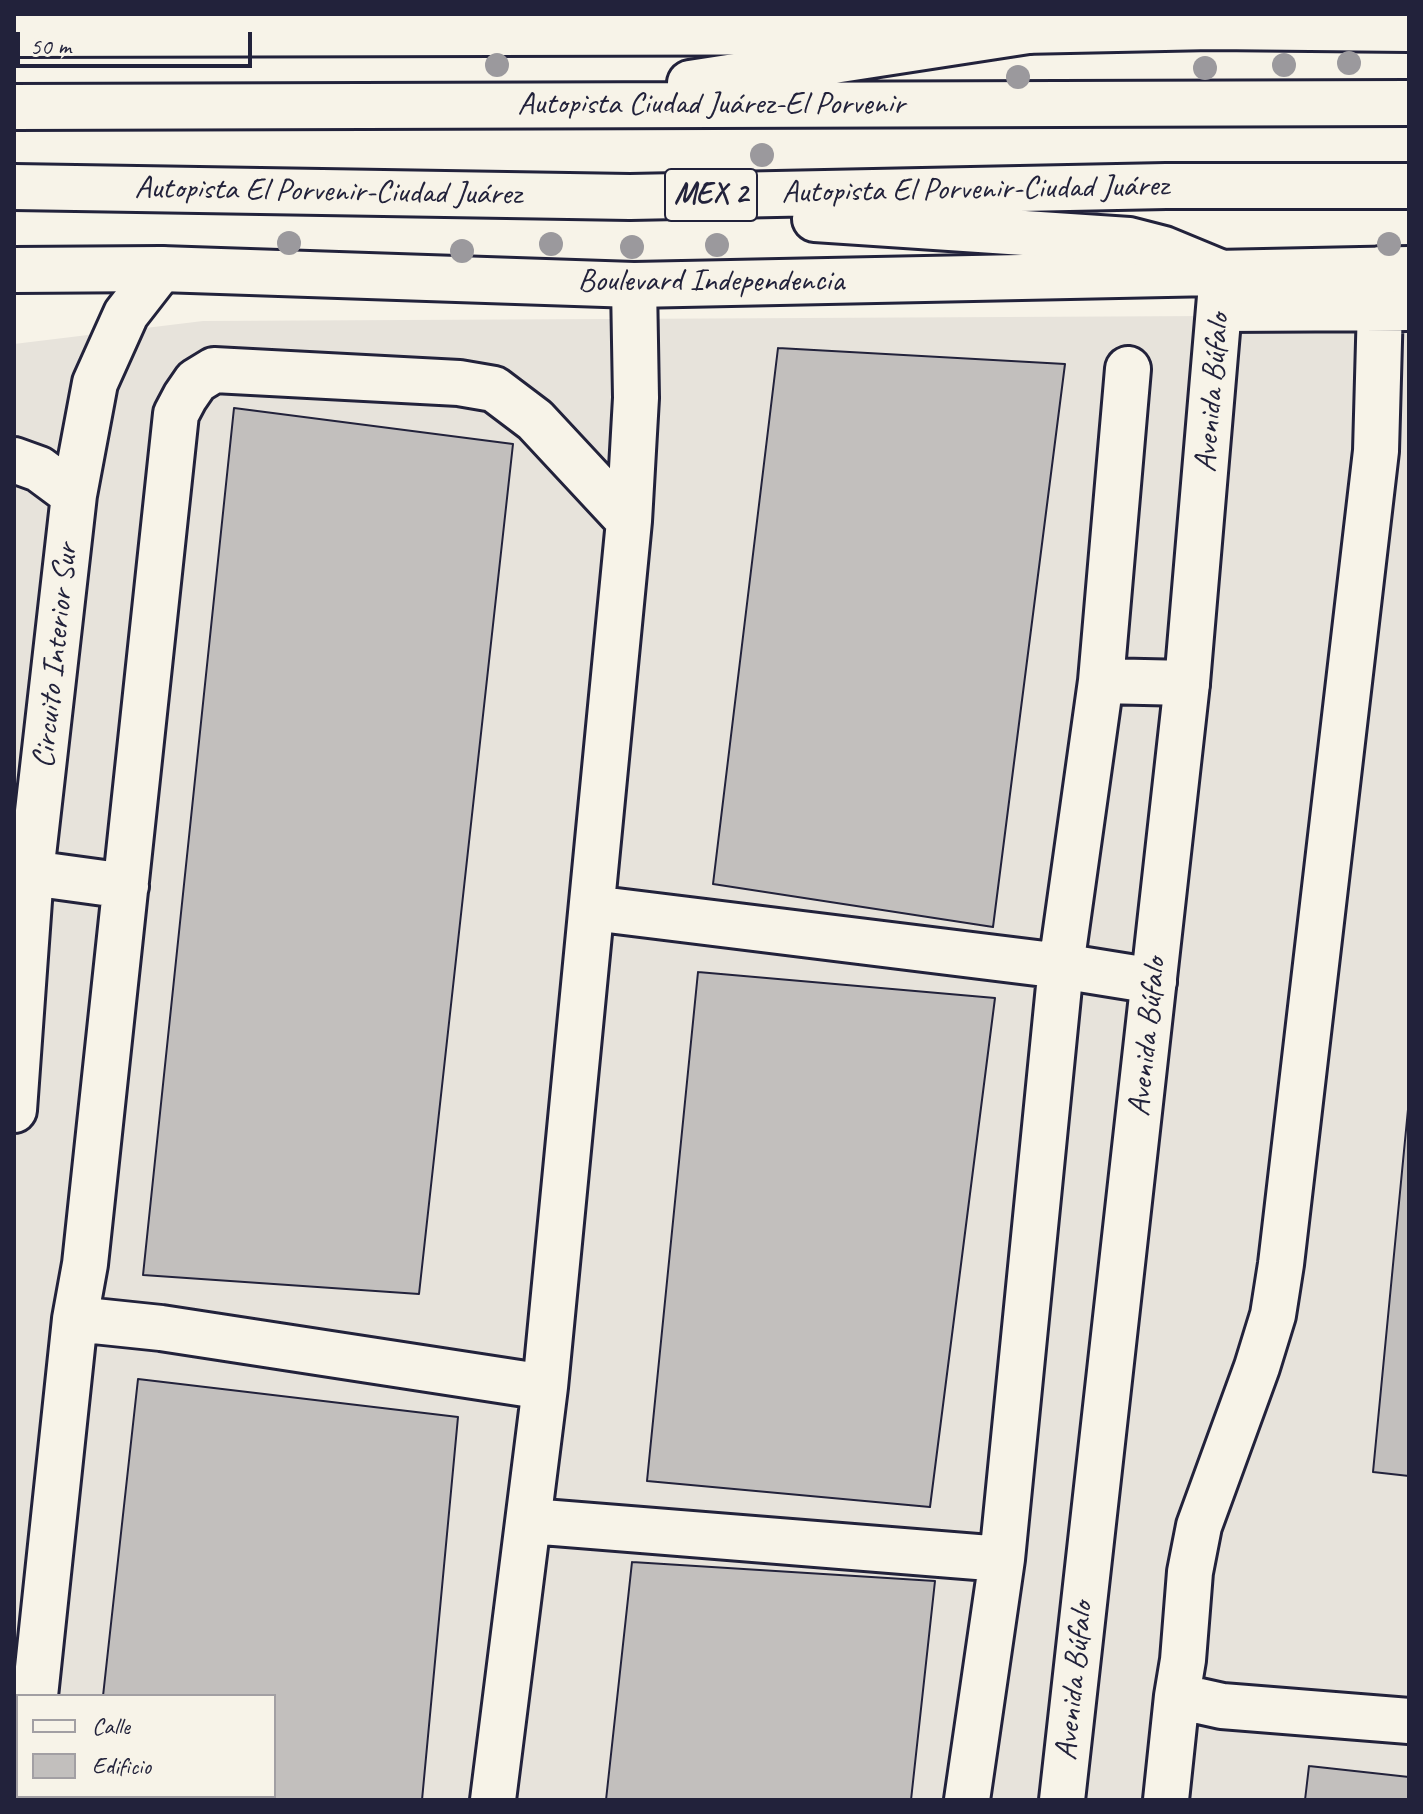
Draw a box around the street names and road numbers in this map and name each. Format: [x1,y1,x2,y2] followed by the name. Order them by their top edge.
[518,86,904,124] street label: Autopista Ciudad Juárez-El Porvenir
[781,167,1169,213] street label: Autopista El Porvenir-Ciudad Juárez
[134,169,522,215] street label: Autopista El Porvenir-Ciudad Juárez
[665,169,757,221] road number: MEX 2
[578,263,844,301] street label: Boulevard Independencia
[1187,312,1239,474] street label: Avenida Búfalo
[25,542,87,770] street label: Circuito Interior Sur
[1121,956,1175,1118] street label: Avenida Búfalo
[1048,1600,1102,1762] street label: Avenida Búfalo

